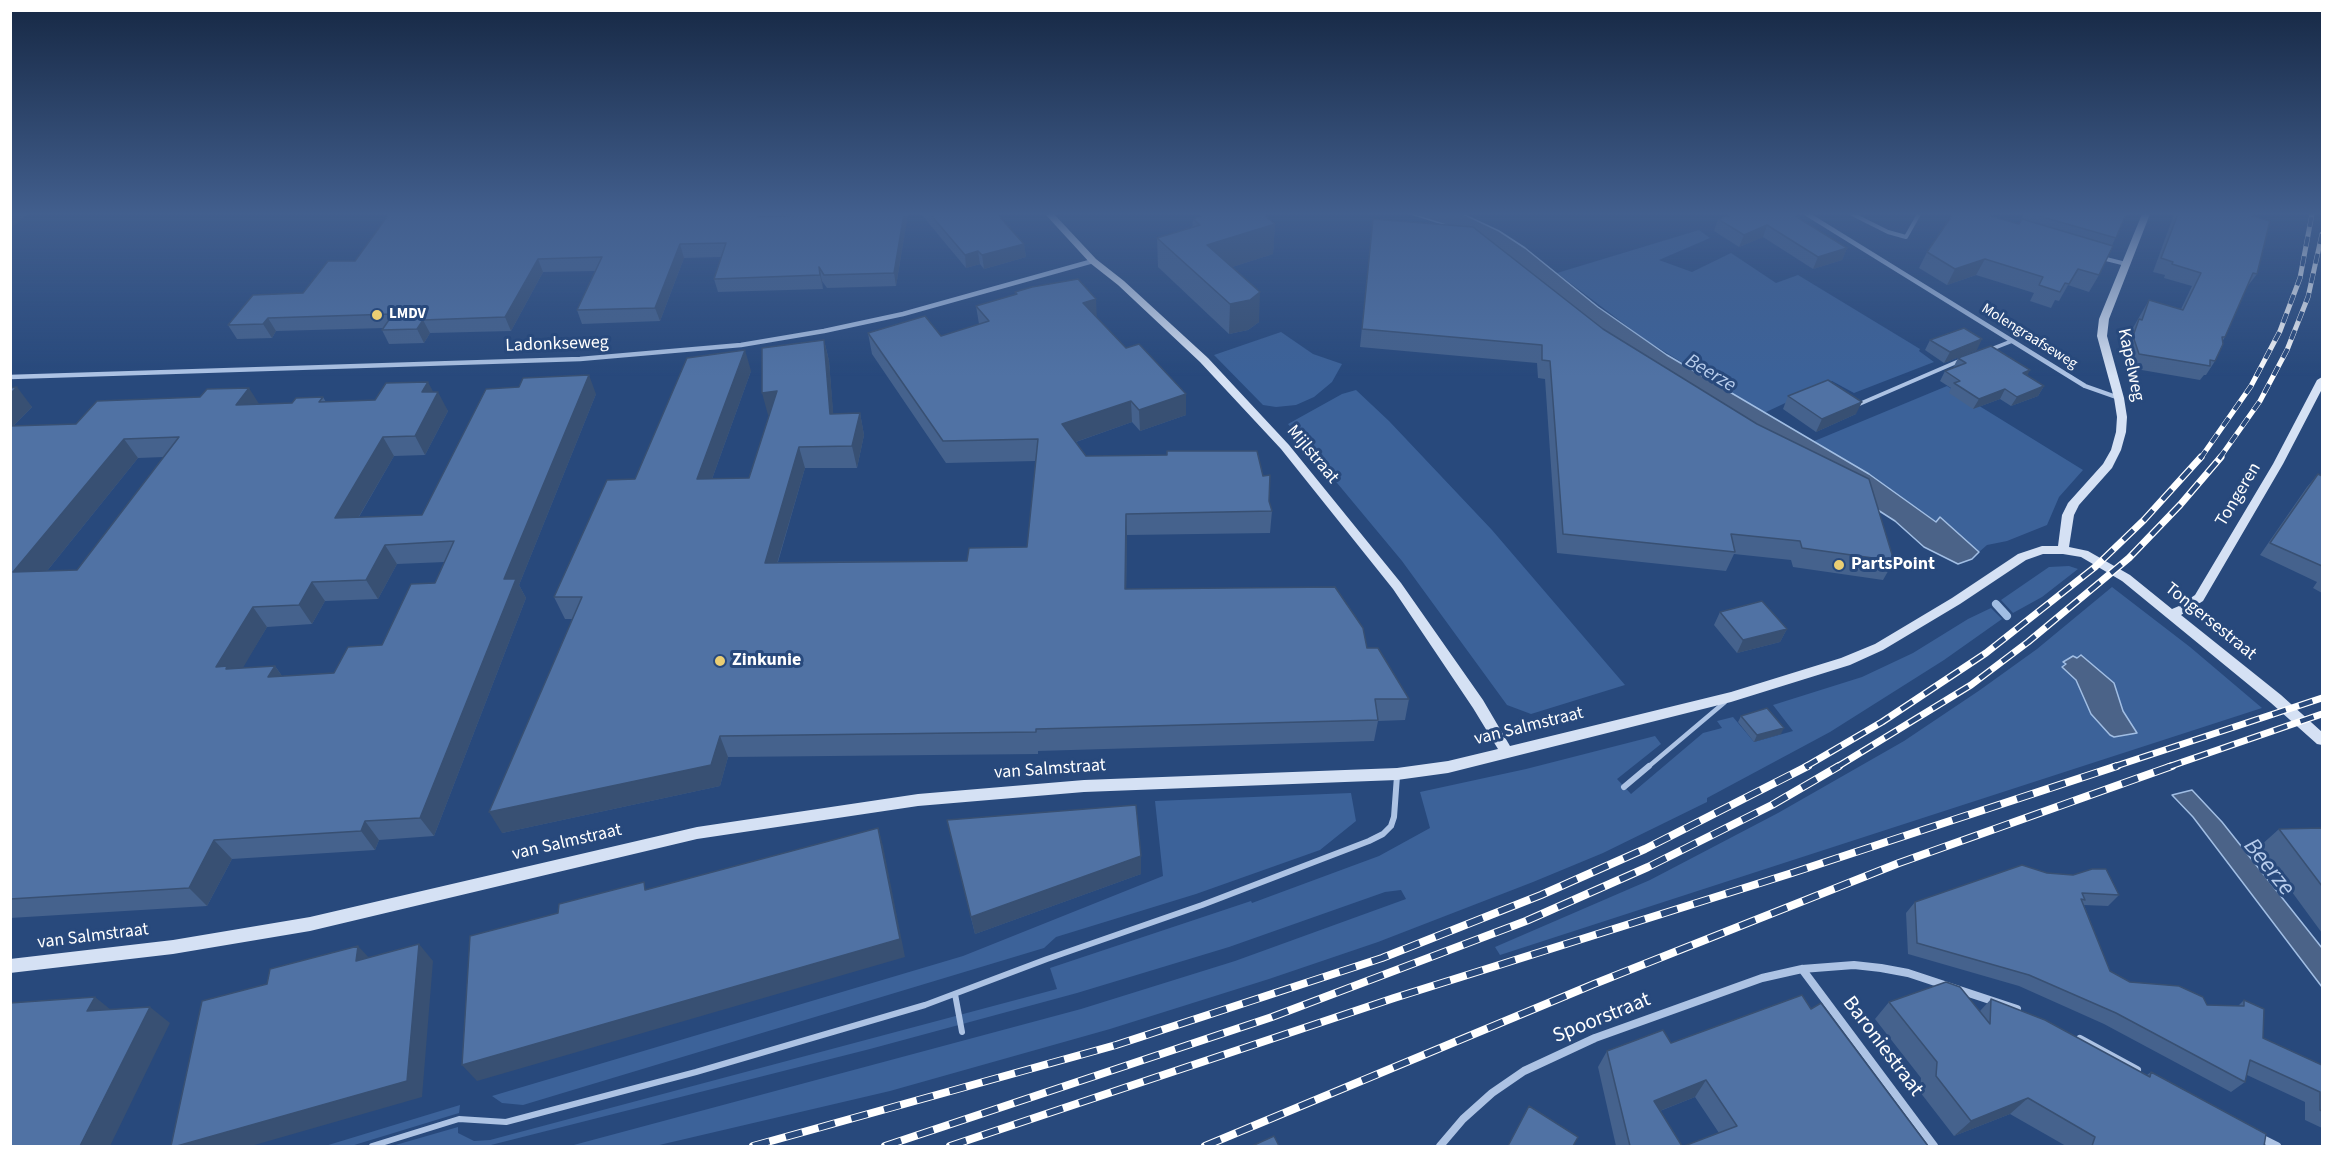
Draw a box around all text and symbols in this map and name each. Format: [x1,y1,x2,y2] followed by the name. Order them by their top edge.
[1978,300,2080,374] street label: Molengraafseweg
[389,306,426,324] place label: LMDV
[370,308,384,322] marker: LMDV
[2112,327,2148,403] street label: Kapelweg
[505,332,609,358] street label: Ladonkseweg
[1680,350,1740,398] water label: Beerze
[1281,421,1343,489] street label: Mijlstraat
[2212,459,2266,531] street label: Tongeren
[1851,554,1935,576] place label: PartsPoint
[1832,558,1846,572] marker: PartsPoint
[2160,579,2260,665] street label: Tongersestraat
[732,650,801,672] place label: Zinkunie
[713,654,727,668] marker: Zinkunie
[1472,703,1586,751] street label: van Salmstraat
[993,755,1107,785] street label: van Salmstraat
[510,820,624,866] street label: van Salmstraat
[2236,833,2300,903] water label: Beerze
[36,919,150,955] street label: van Salmstraat
[1549,988,1655,1050] street label: Spoorstraat
[1836,992,1928,1102] street label: Baroniestraat

